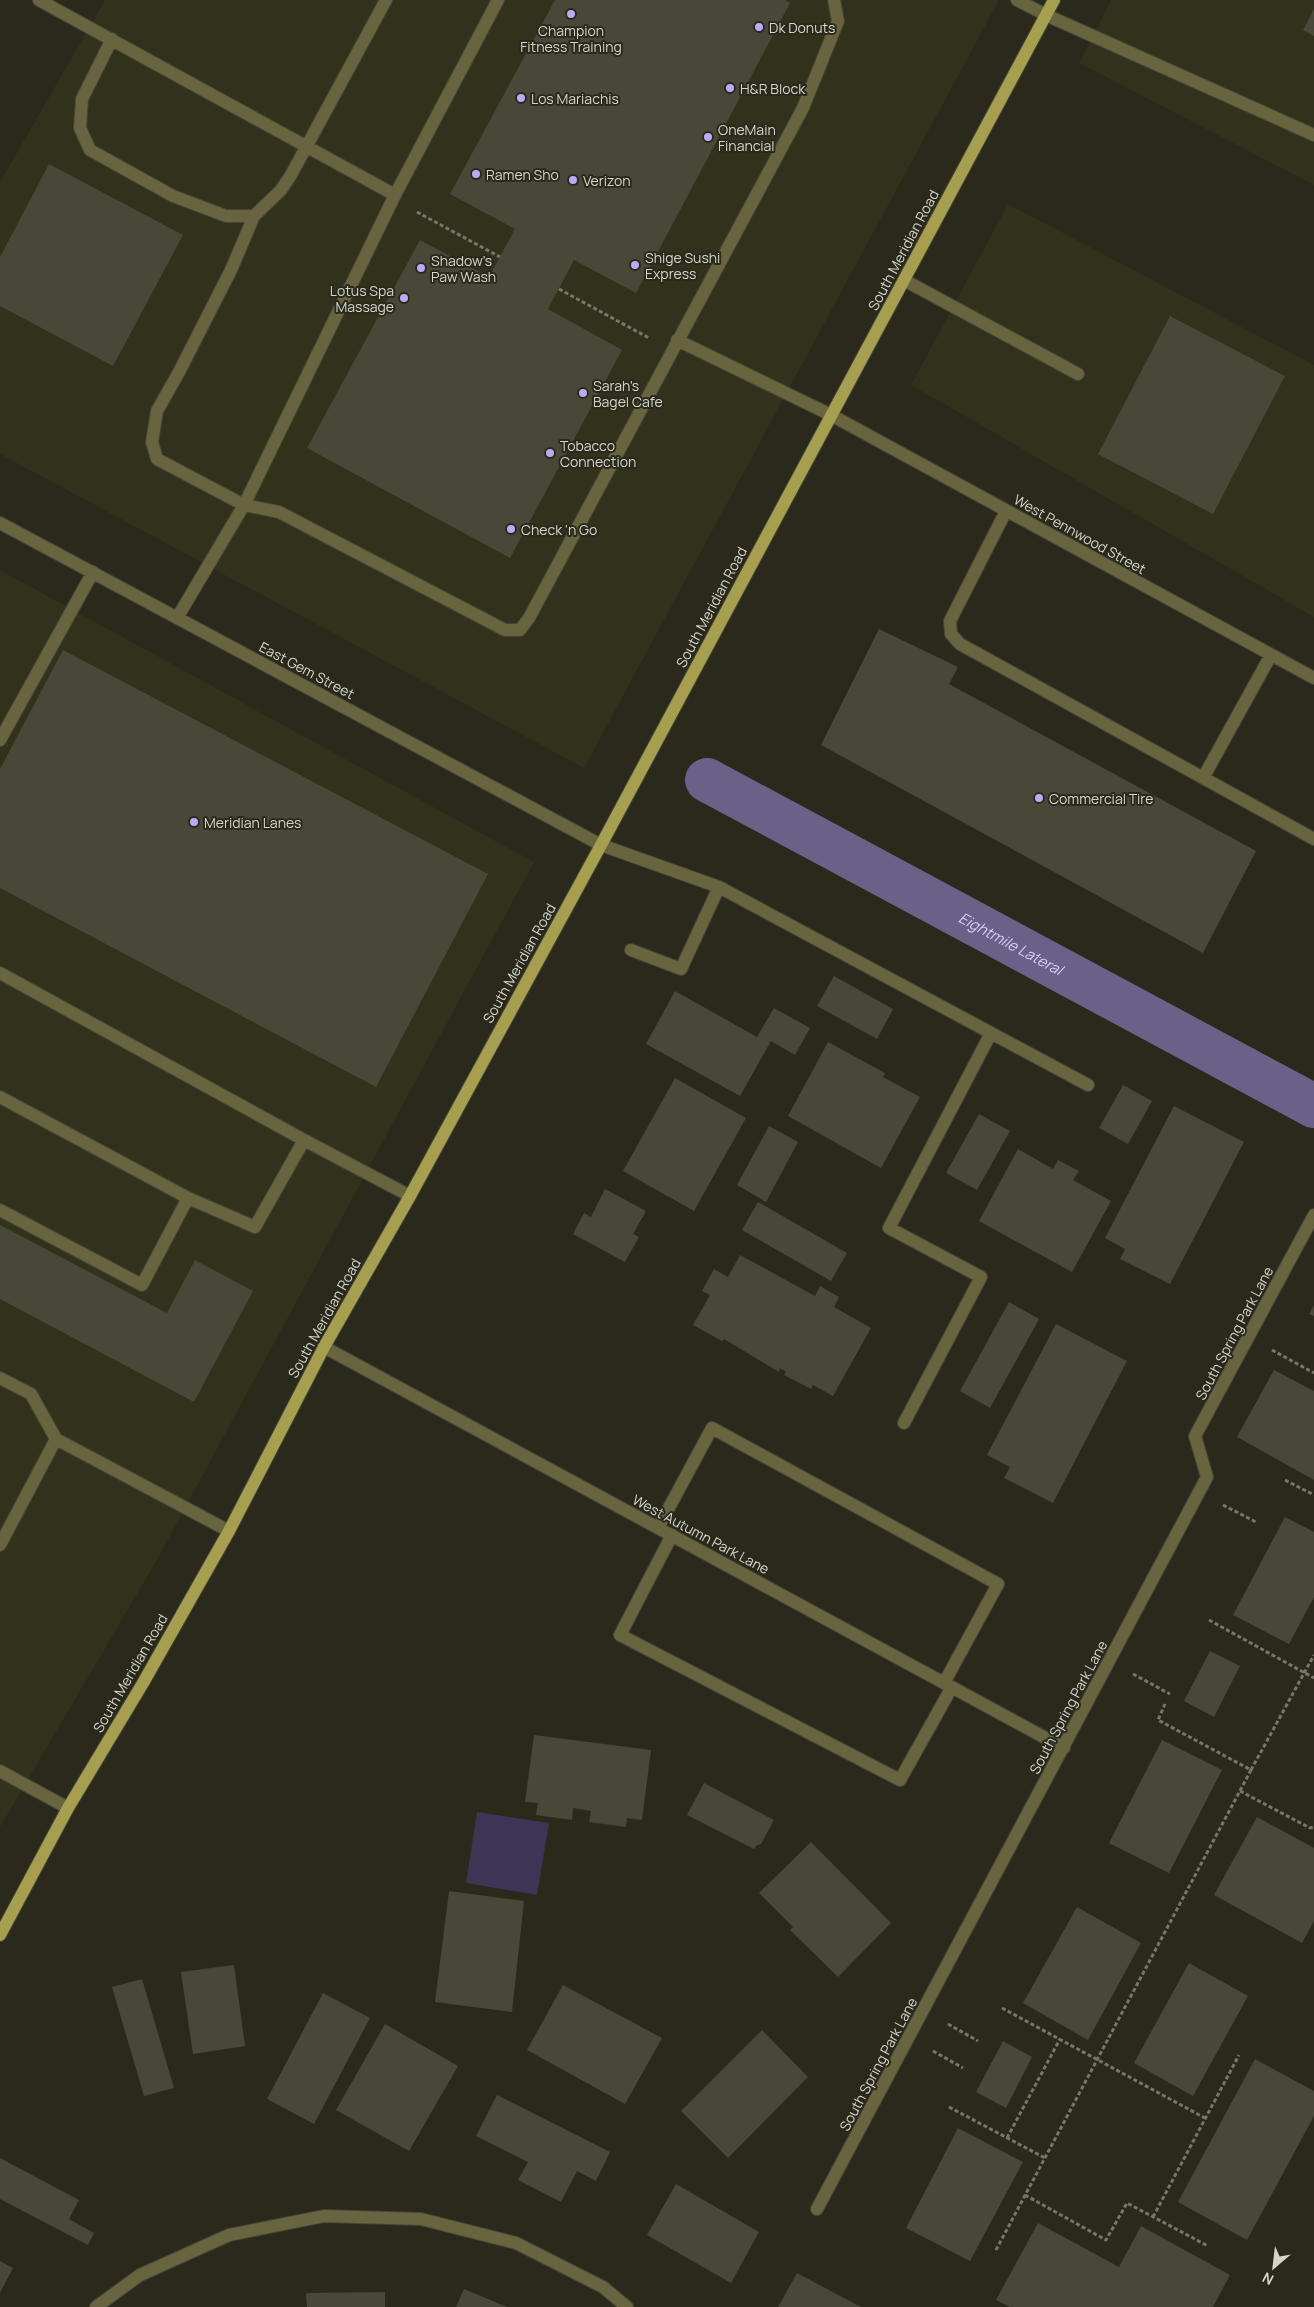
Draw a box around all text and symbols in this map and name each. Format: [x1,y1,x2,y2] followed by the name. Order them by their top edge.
[565,8,577,20] marker: Champion Fitness Training
[769,18,835,37] place label: Dk Donuts
[520,21,622,56] place label: Champion Fitness Training
[753,21,765,33] marker: Dk Donuts
[740,79,806,98] place label: H&R Block
[724,82,736,94] marker: H&R Block
[531,89,619,108] place label: Los Mariachis
[515,92,527,104] marker: Los Mariachis
[718,120,776,155] place label: OneMain Financial
[702,131,714,143] marker: OneMain Financial
[486,165,559,184] place label: Ramen Sho
[470,168,482,180] marker: Ramen Sho
[583,171,631,190] place label: Verizon
[567,174,579,186] marker: Verizon
[863,186,943,314] street label: South Meridian Road
[645,248,720,283] place label: Shige Sushi Express
[431,251,496,286] place label: Shadow's Paw Wash
[629,259,641,271] marker: Shige Sushi Express
[415,262,427,274] marker: Shadow's Paw Wash
[330,281,394,316] place label: Lotus Spa Massage
[398,292,410,304] marker: Lotus Spa Massage
[593,376,663,411] place label: Sarah's Bagel Cafe
[577,387,589,399] marker: Sarah's Bagel Cafe
[560,436,636,471] place label: Tobacco Connection
[544,447,556,459] marker: Tobacco Connection
[1010,490,1150,578] street label: West Pennwood Street
[521,520,597,539] place label: Check 'n Go
[505,523,517,535] marker: Check 'n Go
[671,543,751,671] street label: South Meridian Road
[256,637,358,703] street label: East Gem Street
[1049,789,1153,808] place label: Commercial Tire
[1033,792,1045,804] marker: Commercial Tire
[204,813,301,832] place label: Meridian Lanes
[188,816,200,828] marker: Meridian Lanes
[478,900,560,1026] street label: South Meridian Road
[955,907,1069,981] water label: Eightmile Lateral
[283,1255,365,1381] street label: South Meridian Road
[1191,1263,1277,1403] street label: South Spring Park Lane
[629,1490,773,1578] street label: West Autumn Park Lane
[88,1610,172,1736] street label: South Meridian Road
[1025,1637,1111,1777] street label: South Spring Park Lane
[835,1994,921,2134] street label: South Spring Park Lane
[1249,2242,1299,2292] north arrow
[1259,2268,1277,2290] text: N

